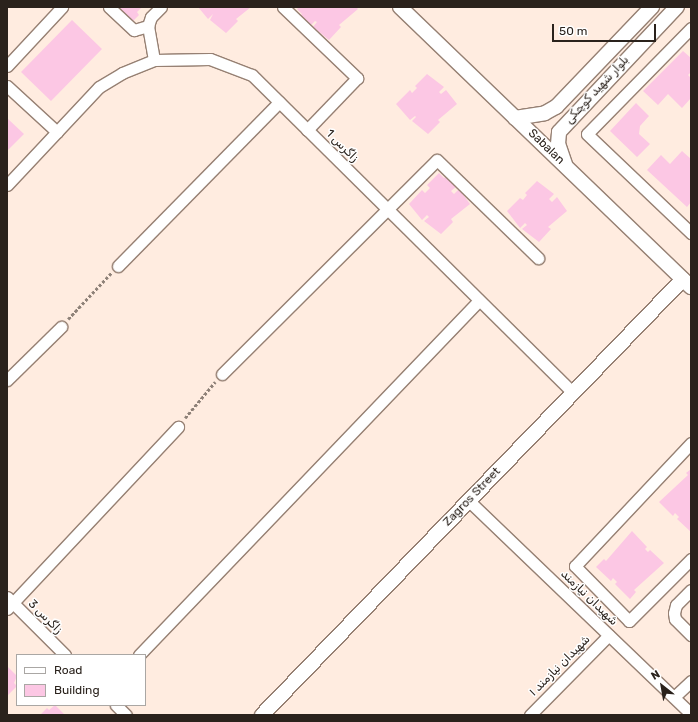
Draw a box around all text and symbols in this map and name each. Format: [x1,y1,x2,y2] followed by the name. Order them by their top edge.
[554,16,658,42] scale bar
[559,24,587,38] text: 50 m
[562,53,632,127] street label: بلوار شهید کوچکی
[525,126,567,168] street label: Sabalan
[323,127,361,165] street label: زاگرس 1
[440,465,504,529] street label: Zagros Street
[557,567,621,629] street label: شهیدان نیازمند
[25,597,65,637] street label: زاگرس 3
[526,632,594,700] street label: شهیدان نیازمند ۱
[16,654,146,706] legend
[54,663,82,677] text: Road
[642,666,682,706] north arrow
[649,668,662,683] text: N
[54,683,100,697] text: Building

